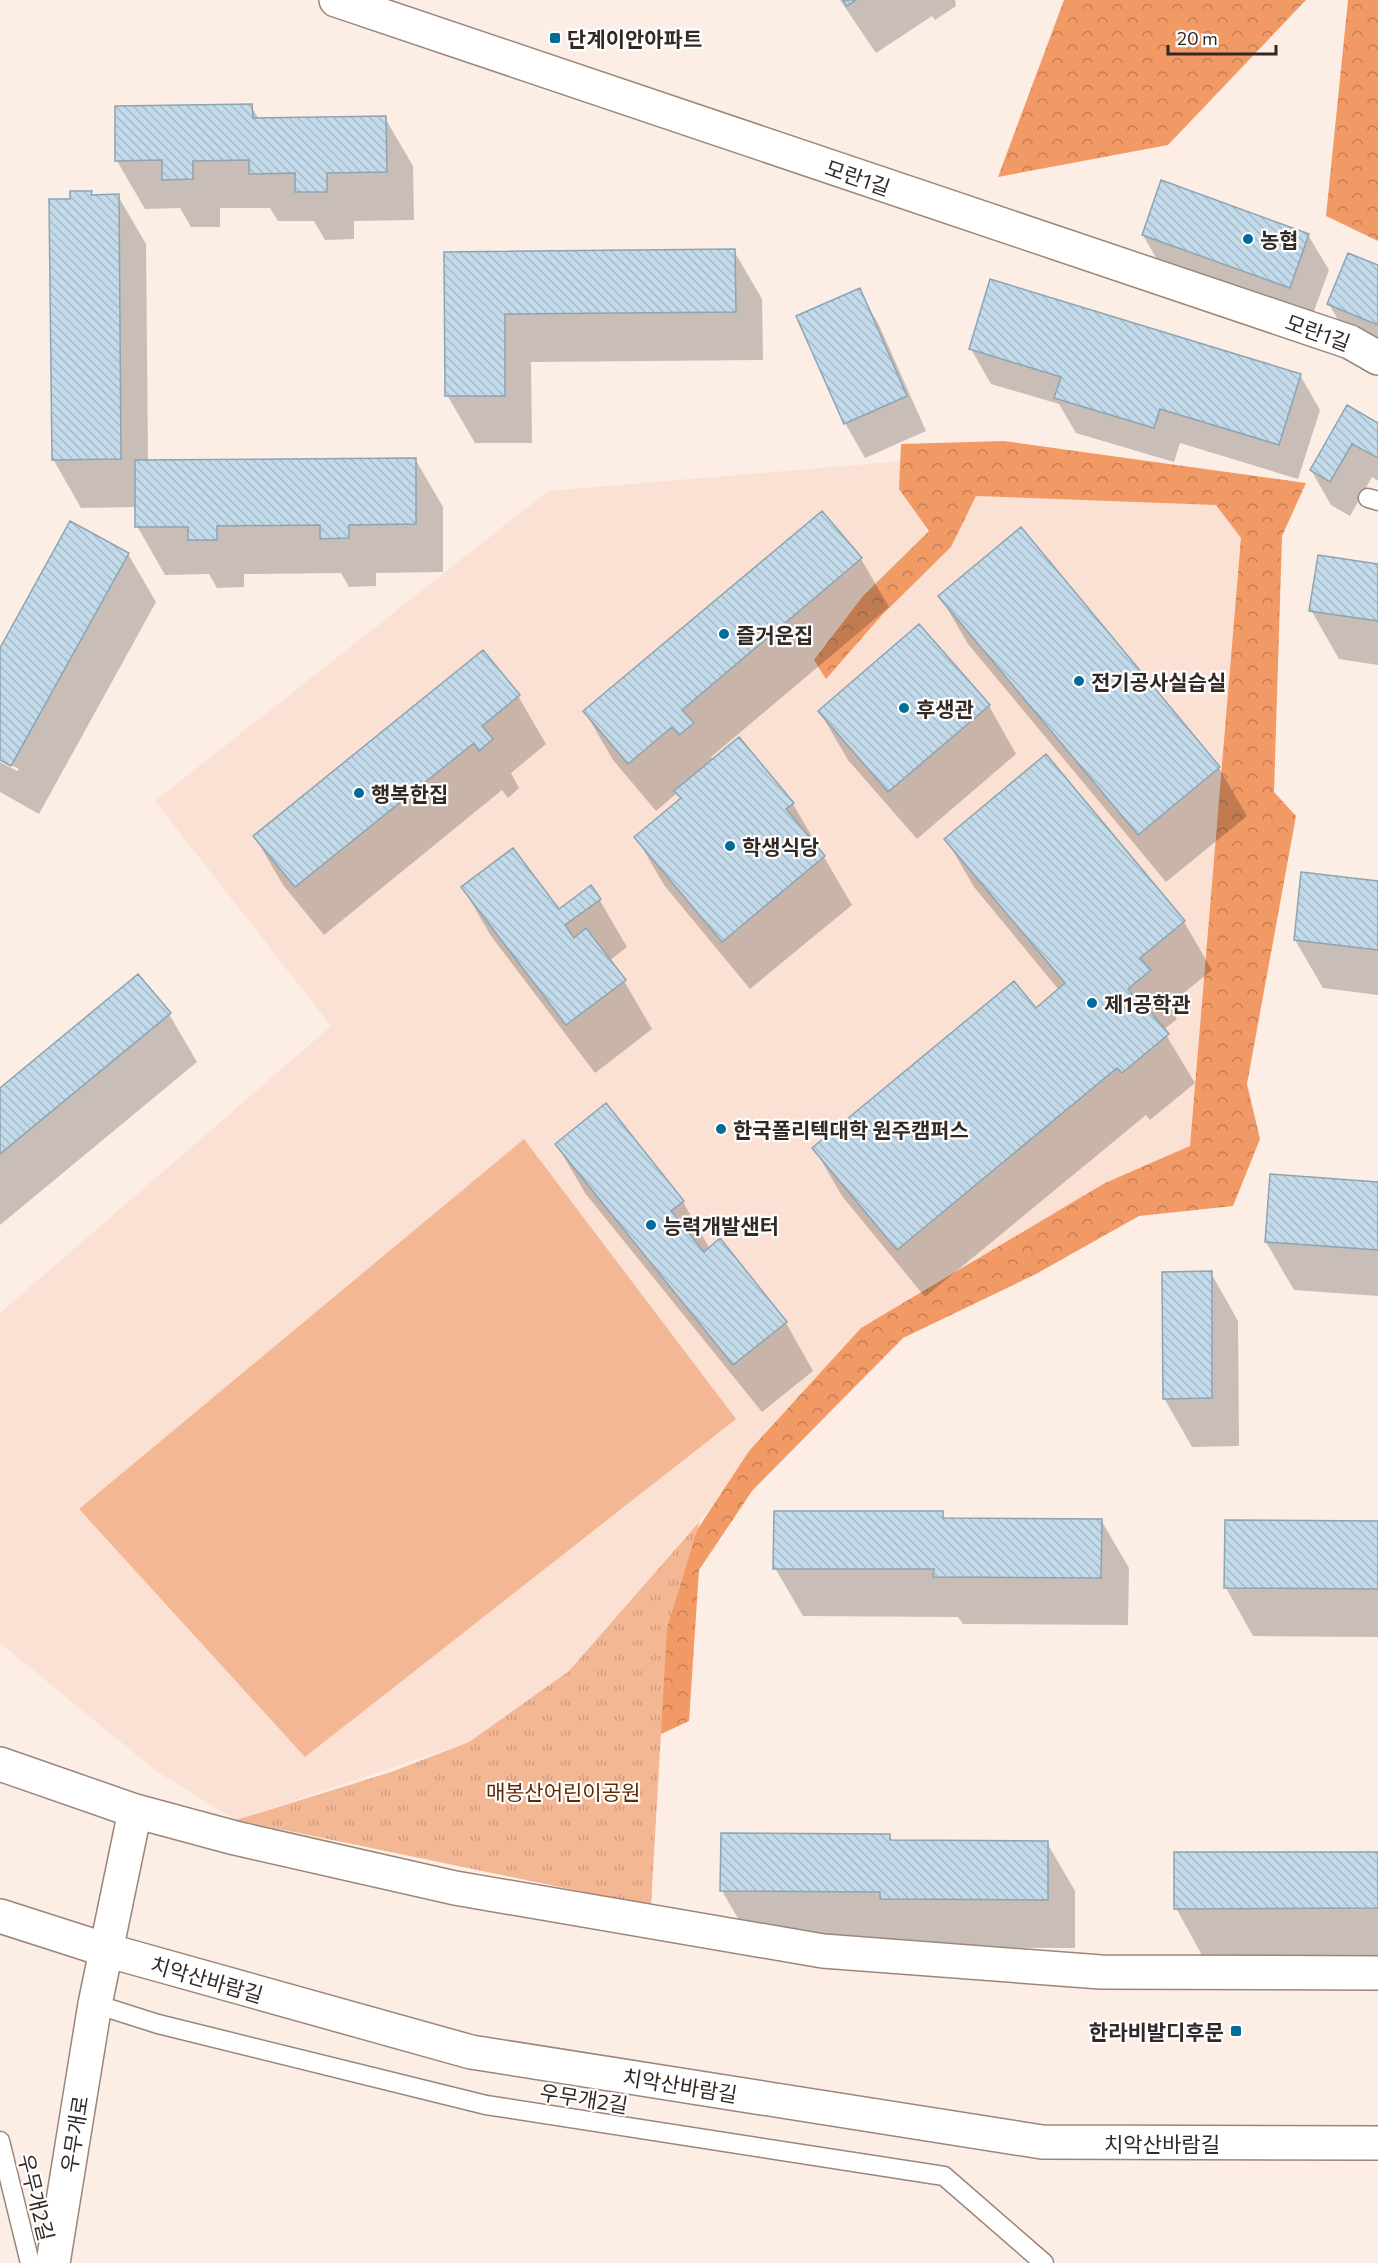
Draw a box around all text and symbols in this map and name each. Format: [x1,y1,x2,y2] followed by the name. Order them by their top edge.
[1168,18,1276,56] scale bar
[567,26,702,51] place label: 단계이안아파트
[1177,27,1218,49] text: 20 m
[548,31,562,45] marker: 단계이안아파트
[822,154,894,200] street label: 모란1길
[1260,227,1299,252] place label: 농협
[1241,232,1255,246] marker: 농협
[1282,309,1354,355] street label: 모란1길
[736,622,813,647] place label: 즐거운집
[717,627,731,641] marker: 즐거운집
[1091,669,1226,694] place label: 전기공사실습실
[1072,674,1086,688] marker: 전기공사실습실
[916,696,974,721] place label: 후생관
[897,701,911,715] marker: 후생관
[371,781,448,806] place label: 행복한집
[352,786,366,800] marker: 행복한집
[742,834,819,859] place label: 학생식당
[723,839,737,853] marker: 학생식당
[1104,991,1191,1016] place label: 제1공학관
[1085,996,1099,1010] marker: 제1공학관
[733,1117,969,1142] place label: 한국폴리텍대학 원주캠퍼스
[714,1122,728,1136] marker: 한국폴리텍대학 원주캠퍼스
[663,1213,779,1238] place label: 능력개발샌터
[644,1218,658,1232] marker: 능력개발샌터
[486,1779,640,1804] park label: 매봉산어린이공원
[148,1951,266,2007] street label: 치악산바람길
[1089,2019,1224,2044] place label: 한라비발디후문
[1229,2024,1243,2038] marker: 한라비발디후문
[621,2064,739,2106] street label: 치악산바람길
[538,2079,630,2117] street label: 우무개2길
[56,2094,92,2174] street label: 우무개로
[1104,2131,1220,2156] street label: 치악산바람길
[14,2151,60,2243] street label: 우무개2길

